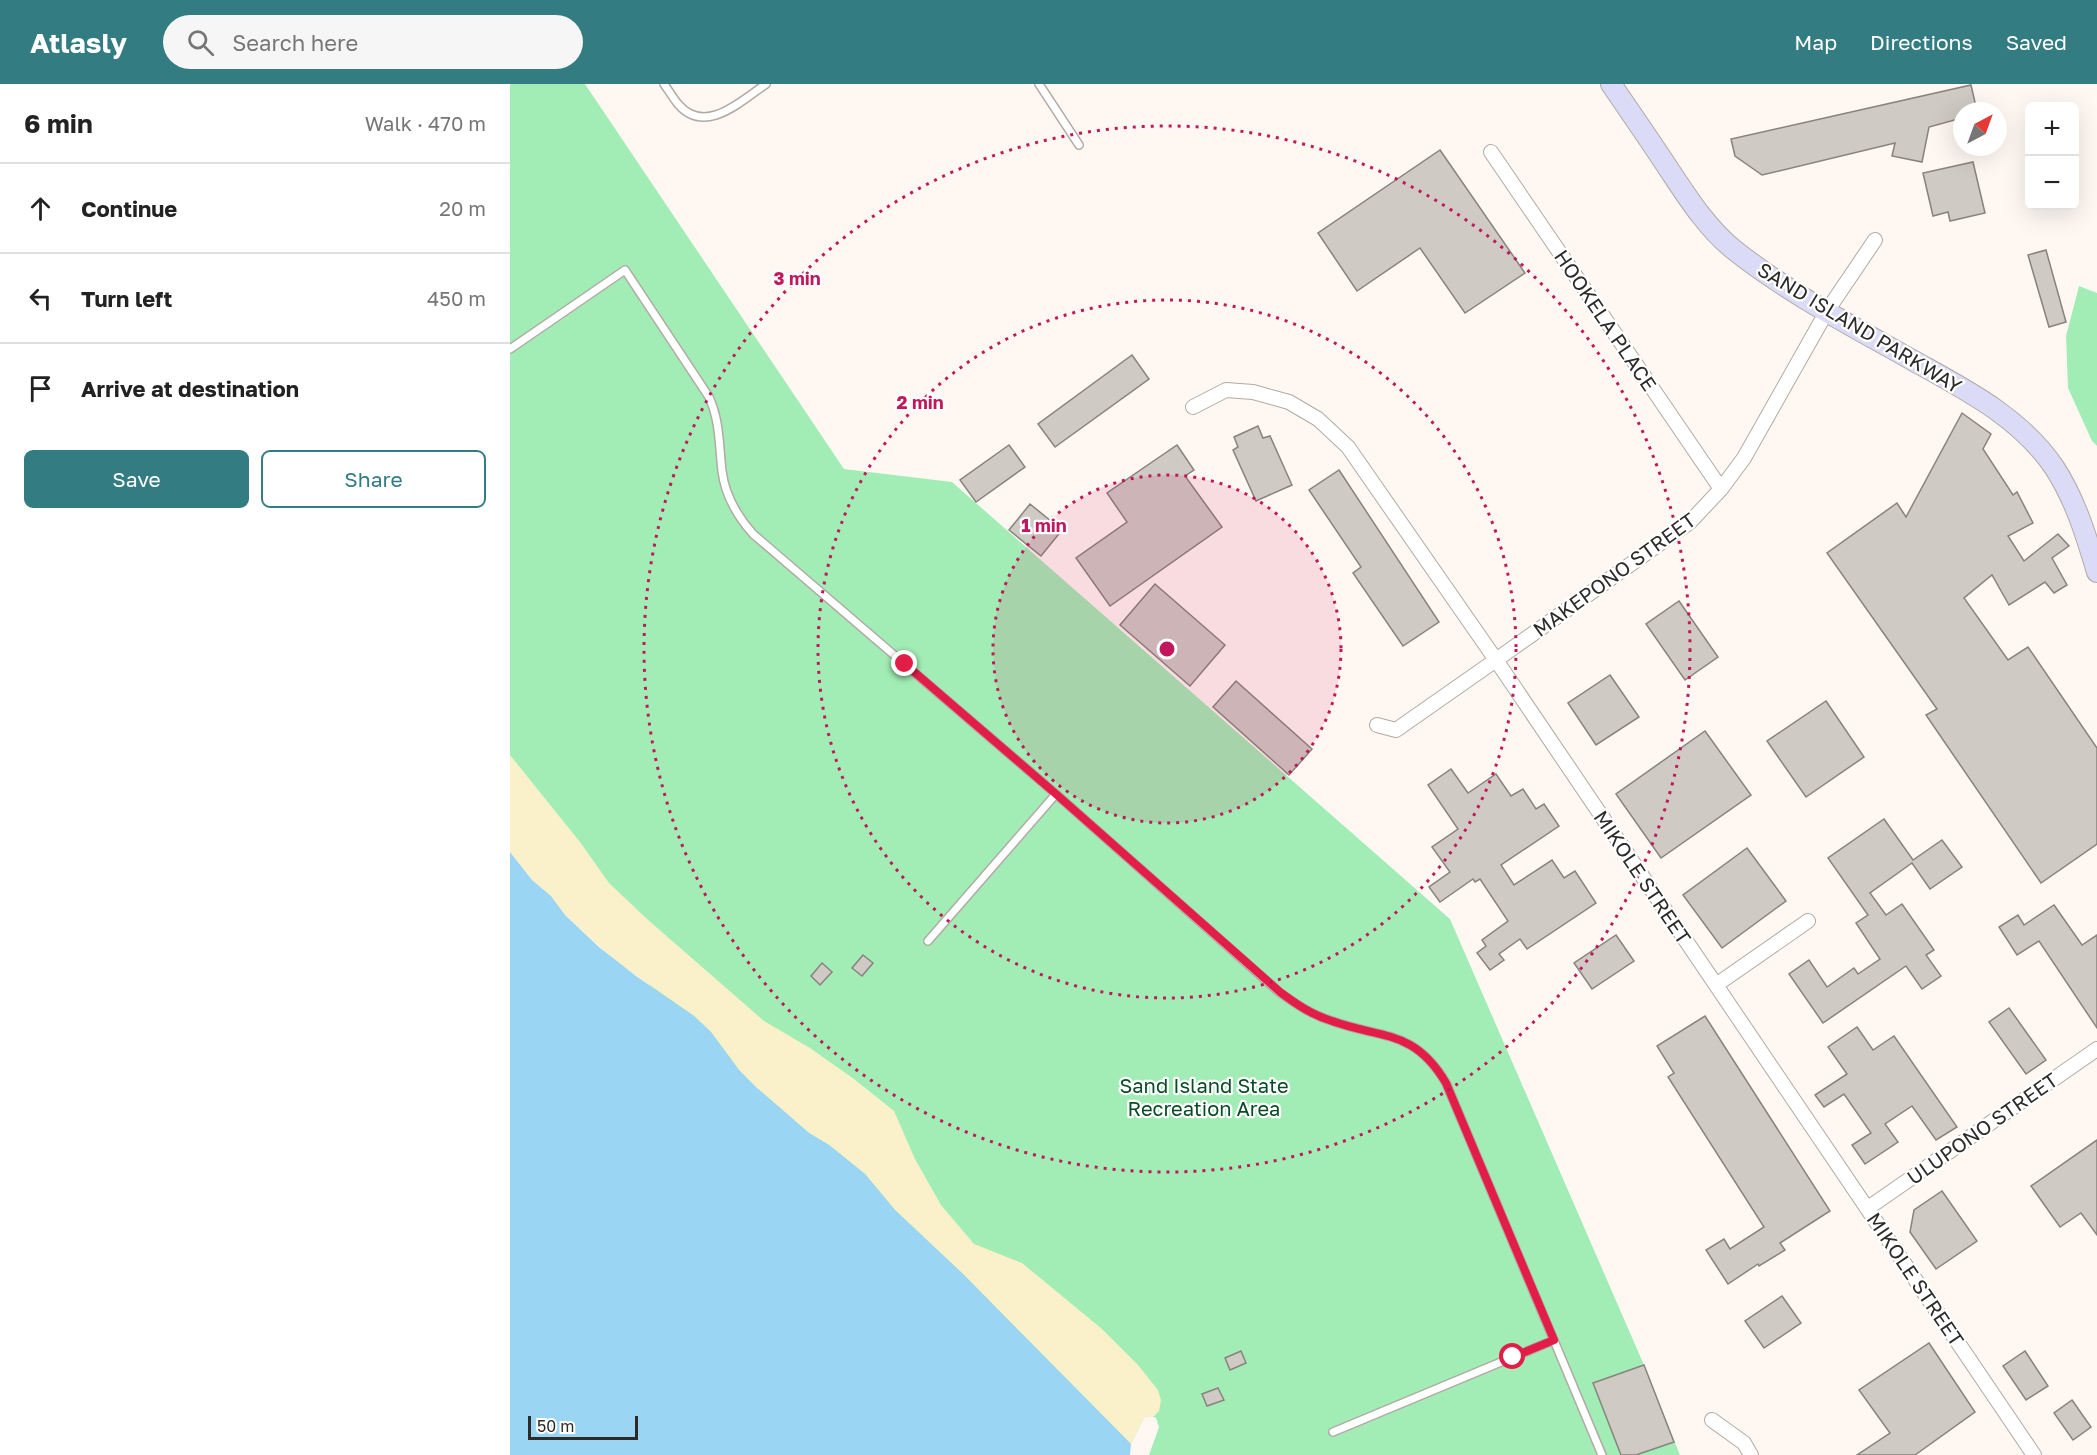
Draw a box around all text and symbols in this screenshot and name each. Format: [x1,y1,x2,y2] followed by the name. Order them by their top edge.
[163,15,583,69] search box
[30,26,127,59] text: Atlasly
[184,26,217,59] icon: search
[232,29,358,56] text: Search here
[1794,29,1837,55] text: Map
[1870,29,1973,55] text: Directions
[2006,29,2067,55] text: Saved
[1953,102,2007,156] north arrow
[2025,102,2079,210] map controls
[2025,102,2079,156] button: +
[24,108,93,139] text: 6 min
[365,111,486,135] text: Walk · 470 m
[2025,156,2079,210] button: −
[24,192,57,225] icon: ahead
[81,195,177,222] text: Continue
[439,196,486,220] text: 20 m
[1550,245,1662,395] street label: HOOKELA PLACE
[1754,257,1966,398] street label: SAND ISLAND PARKWAY
[773,267,821,289] text: 3 min
[24,282,57,315] icon: left
[81,285,172,312] text: Turn left
[427,286,486,310] text: 450 m
[24,372,57,405] icon: arrive
[81,375,299,402] text: Arrive at destination
[896,391,944,413] text: 2 min
[24,450,249,508] button: Save
[261,450,486,508] button: Share
[1528,507,1700,641] street label: MAKEPONO STREET
[1021,514,1067,536] text: 1 min
[1157,639,1177,659] centre of rings
[891,650,917,676] route end
[1589,806,1697,948] street label: MIKOLE STREET
[1902,1067,2062,1189] street label: ULUPONO STREET
[1120,1073,1288,1120] park label: Sand Island State Recreation Area
[1862,1208,1970,1350] street label: MIKOLE STREET
[1499,1343,1525,1369] route start
[528,1413,638,1440] scale bar
[537,1416,574,1436] text: 50 m

